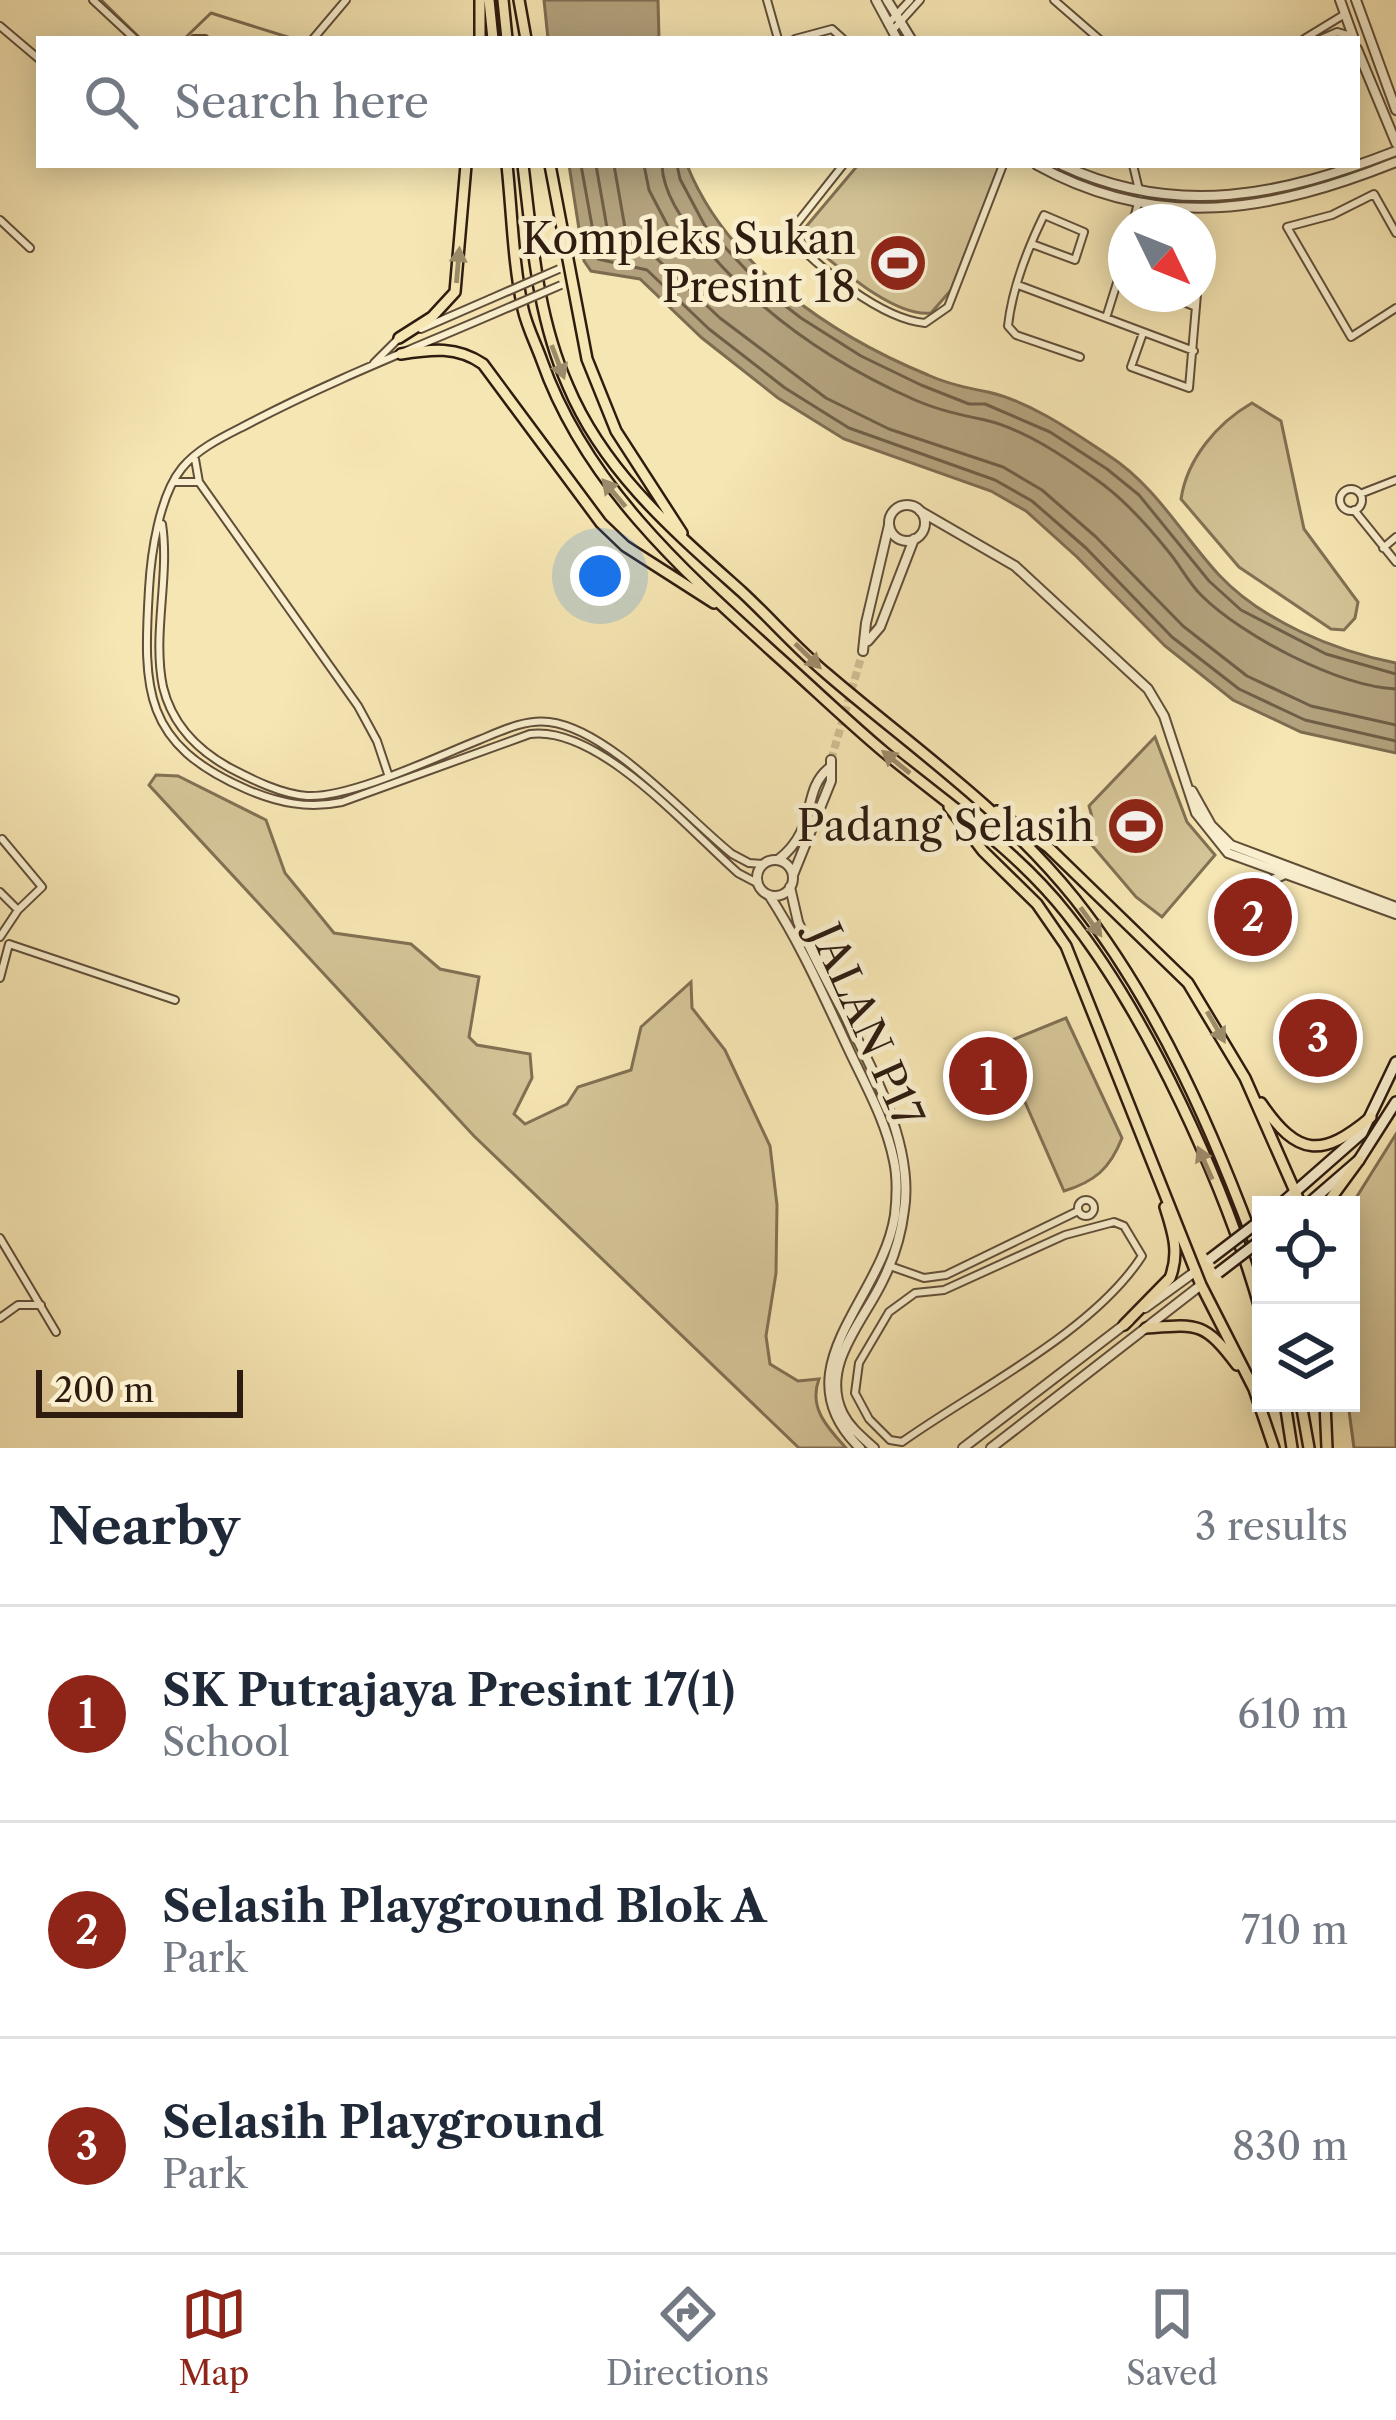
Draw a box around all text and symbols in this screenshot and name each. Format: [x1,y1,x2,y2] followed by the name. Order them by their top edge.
[36,36,1360,168] search box
[78,69,144,135] icon: search
[174,74,429,130] text: Search here
[1108,204,1216,312] north arrow
[521,213,856,313] place label: Kompleks Sukan Presint 18
[867,232,929,294] sports icon: Kompleks Sukan Presint 18
[449,246,468,284] one-way arrow
[550,344,569,380] one-way arrow
[601,478,627,508] one-way arrow
[570,546,630,606] your location
[793,642,822,670] one-way arrow
[881,749,911,775] one-way arrow
[1105,795,1167,857] sports icon: Padang Selasih
[797,800,1094,852] place label: Padang Selasih
[1214,872,1292,962] pin: 2
[1079,906,1103,938] one-way arrow
[797,910,935,1135] street label: JALAN P17
[1279,993,1357,1083] pin: 3
[1205,1009,1226,1044] one-way arrow
[949,1031,1027,1121] pin: 1
[1195,1146,1215,1181] one-way arrow
[1252,1196,1360,1412] map controls
[1252,1196,1360,1304] button: locate
[1252,1304,1360,1412] button: layers
[36,1364,243,1417] scale bar
[54,1370,154,1411] text: 200 m
[48,1495,240,1557] text: Nearby
[1195,1502,1348,1550] text: 3 results
[162,1662,735,1718] text: SK Putrajaya Presint 17(1)
[78,1690,96,1738] text: 1
[1237,1690,1348,1738] text: 610 m
[162,1718,290,1766] text: School
[162,1878,766,1934] text: Selasih Playground Blok A
[75,1906,99,1954] text: 2
[1241,1906,1348,1954] text: 710 m
[162,1934,247,1982] text: Park
[162,2094,604,2150] text: Selasih Playground
[76,2122,98,2170] text: 3
[1232,2122,1348,2170] text: 830 m
[162,2150,247,2198] text: Park
[178,2281,249,2394] tab: Map
[606,2281,769,2394] tab: Directions
[1126,2281,1218,2394] tab: Saved

